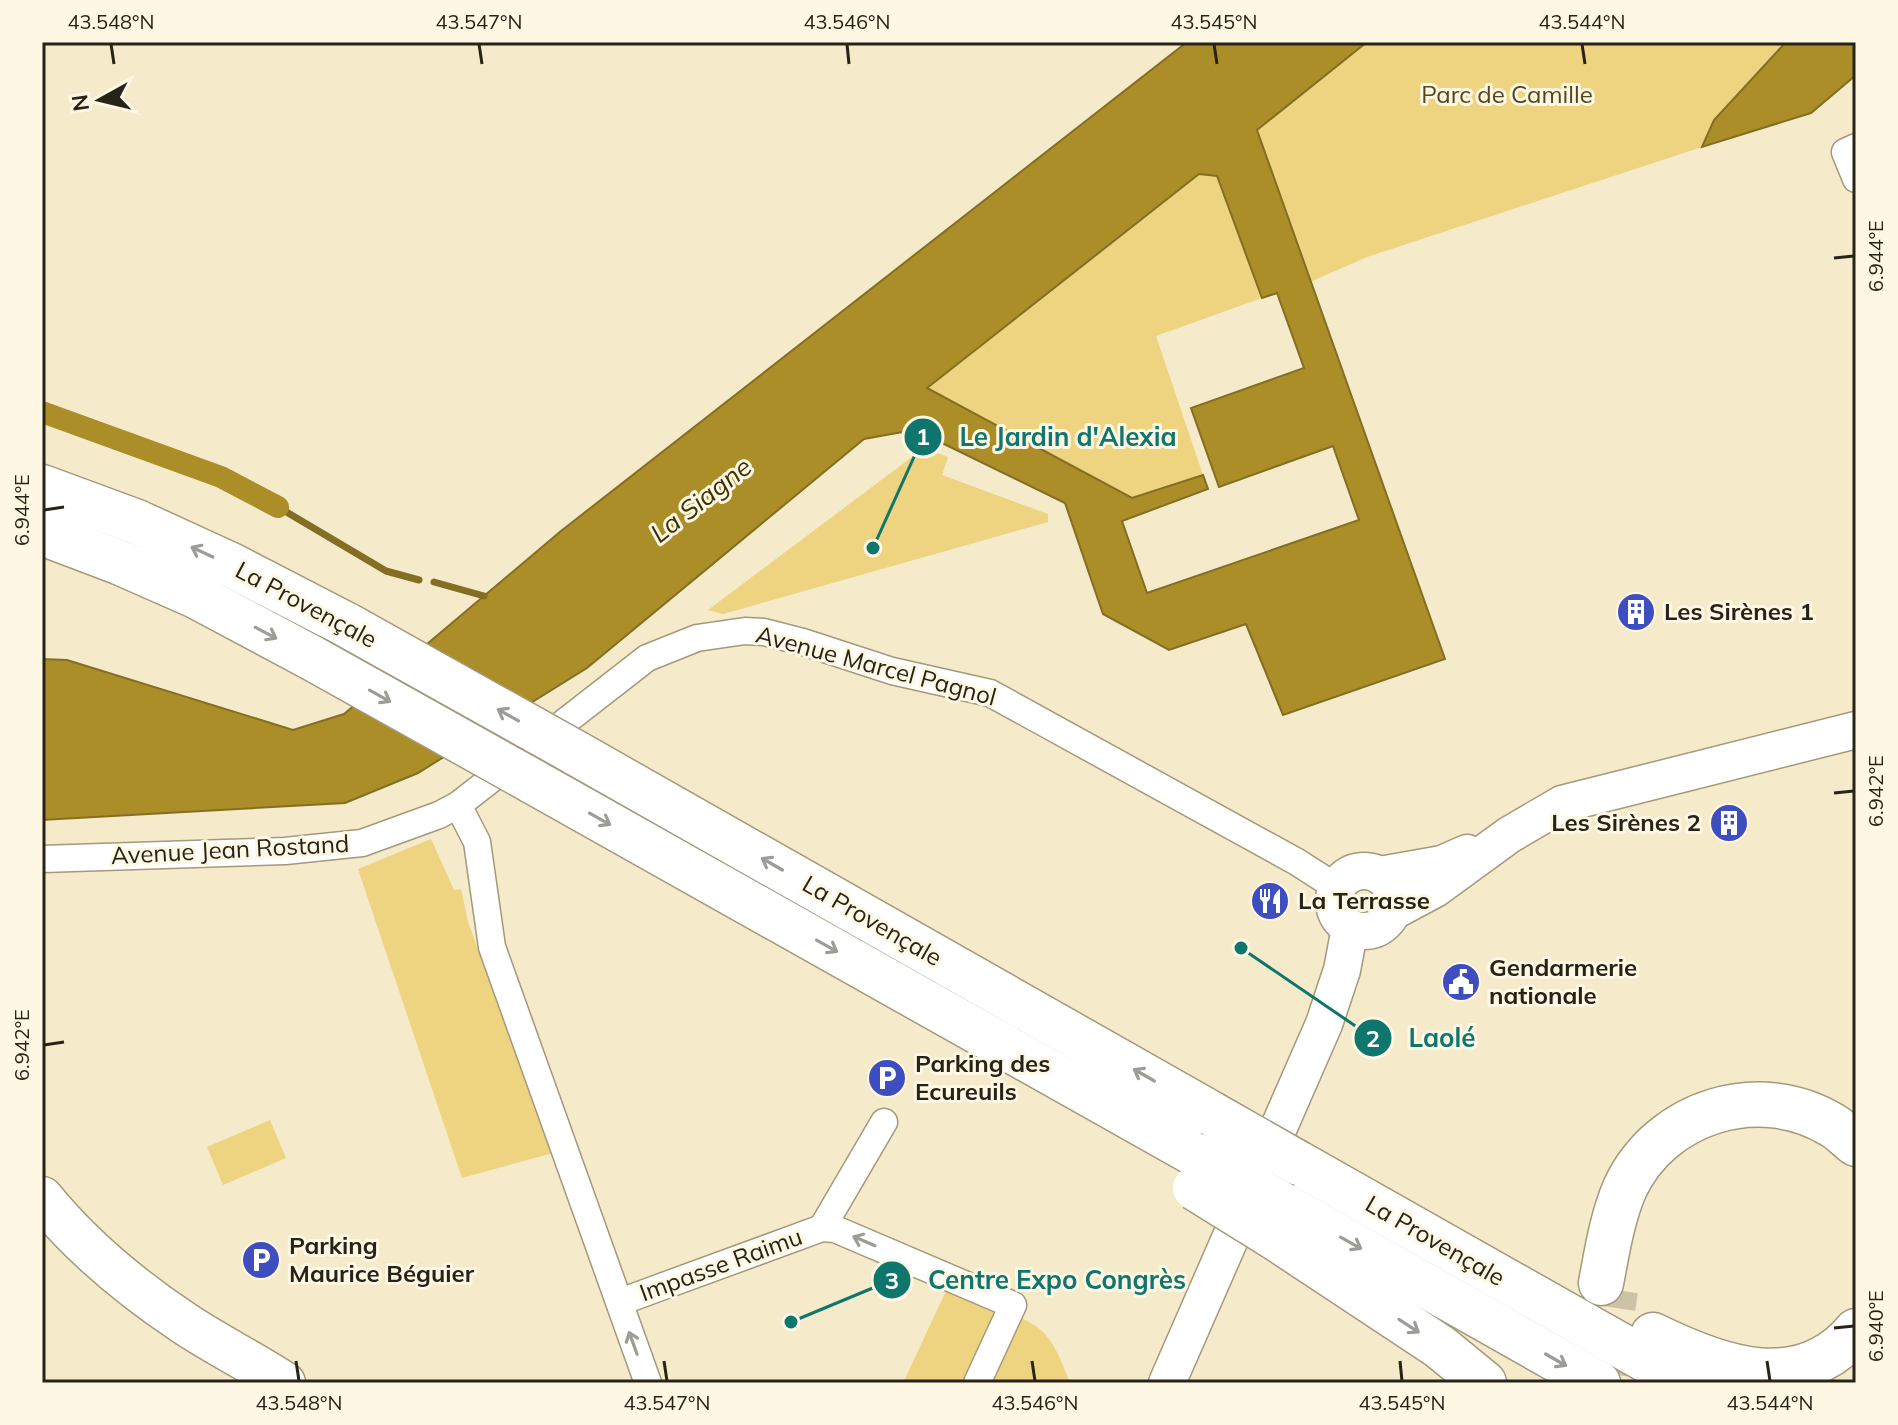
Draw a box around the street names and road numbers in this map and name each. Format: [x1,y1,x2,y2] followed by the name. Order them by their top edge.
[231,554,382,654] street label: La Provençale
[753,619,1000,712] street label: Avenue Marcel Pagnol
[110,828,350,870] street label: Avenue Jean Rostand
[798,868,947,972] street label: La Provençale
[1361,1188,1510,1292] street label: La Provençale
[635,1221,806,1307] street label: Impasse Raimu

